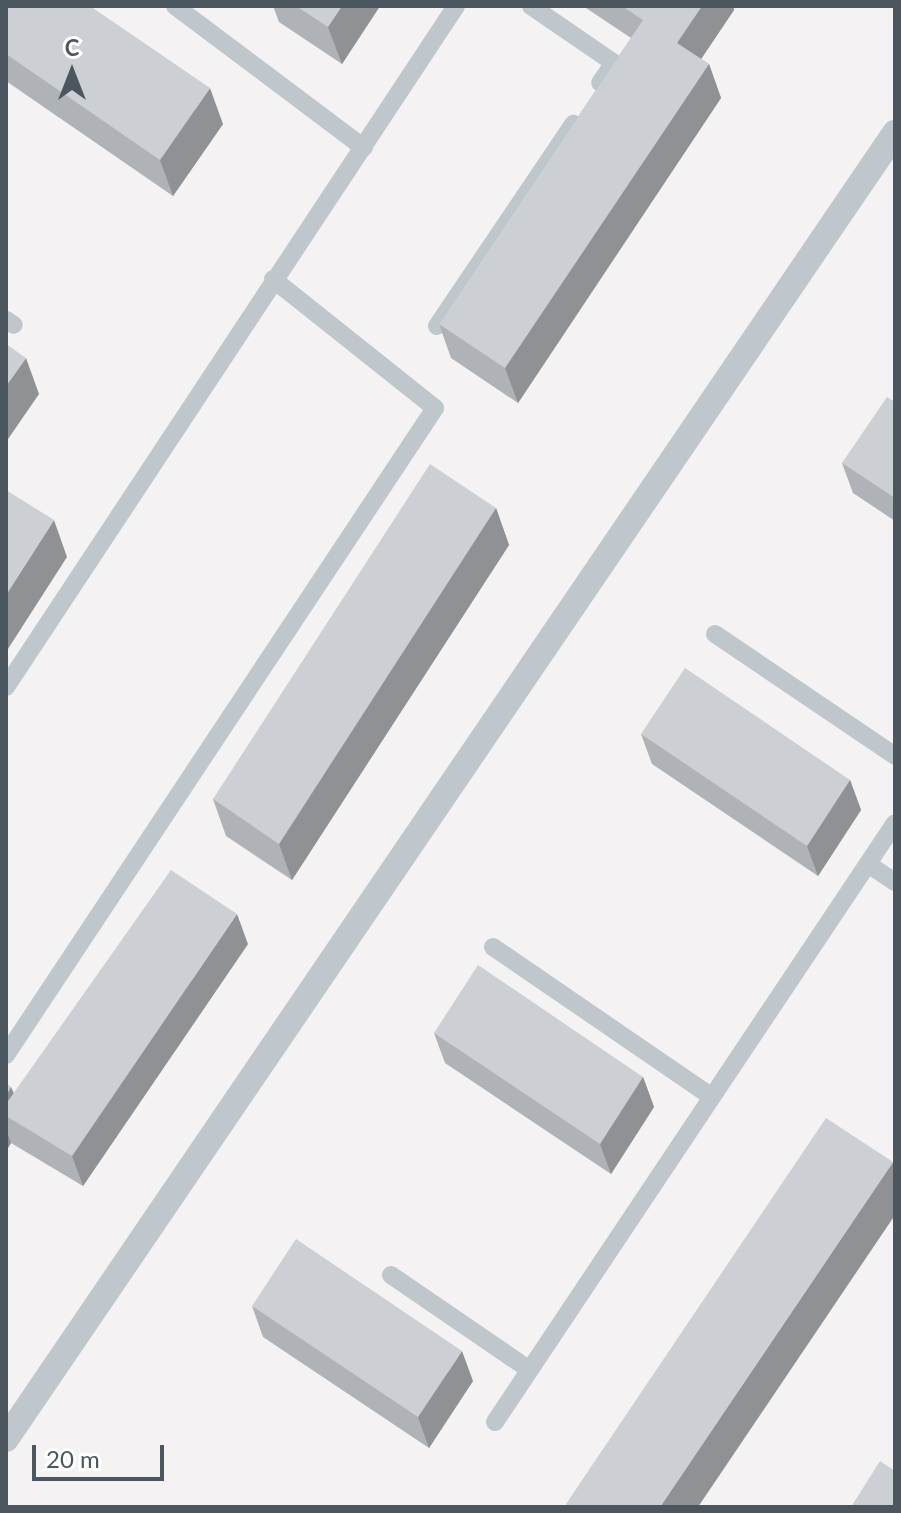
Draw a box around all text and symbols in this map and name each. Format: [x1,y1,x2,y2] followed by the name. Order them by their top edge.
[32,32,112,112] north arrow
[65,34,79,61] text: С
[36,1429,168,1479] scale bar
[46,1444,100,1473] text: 20 m

